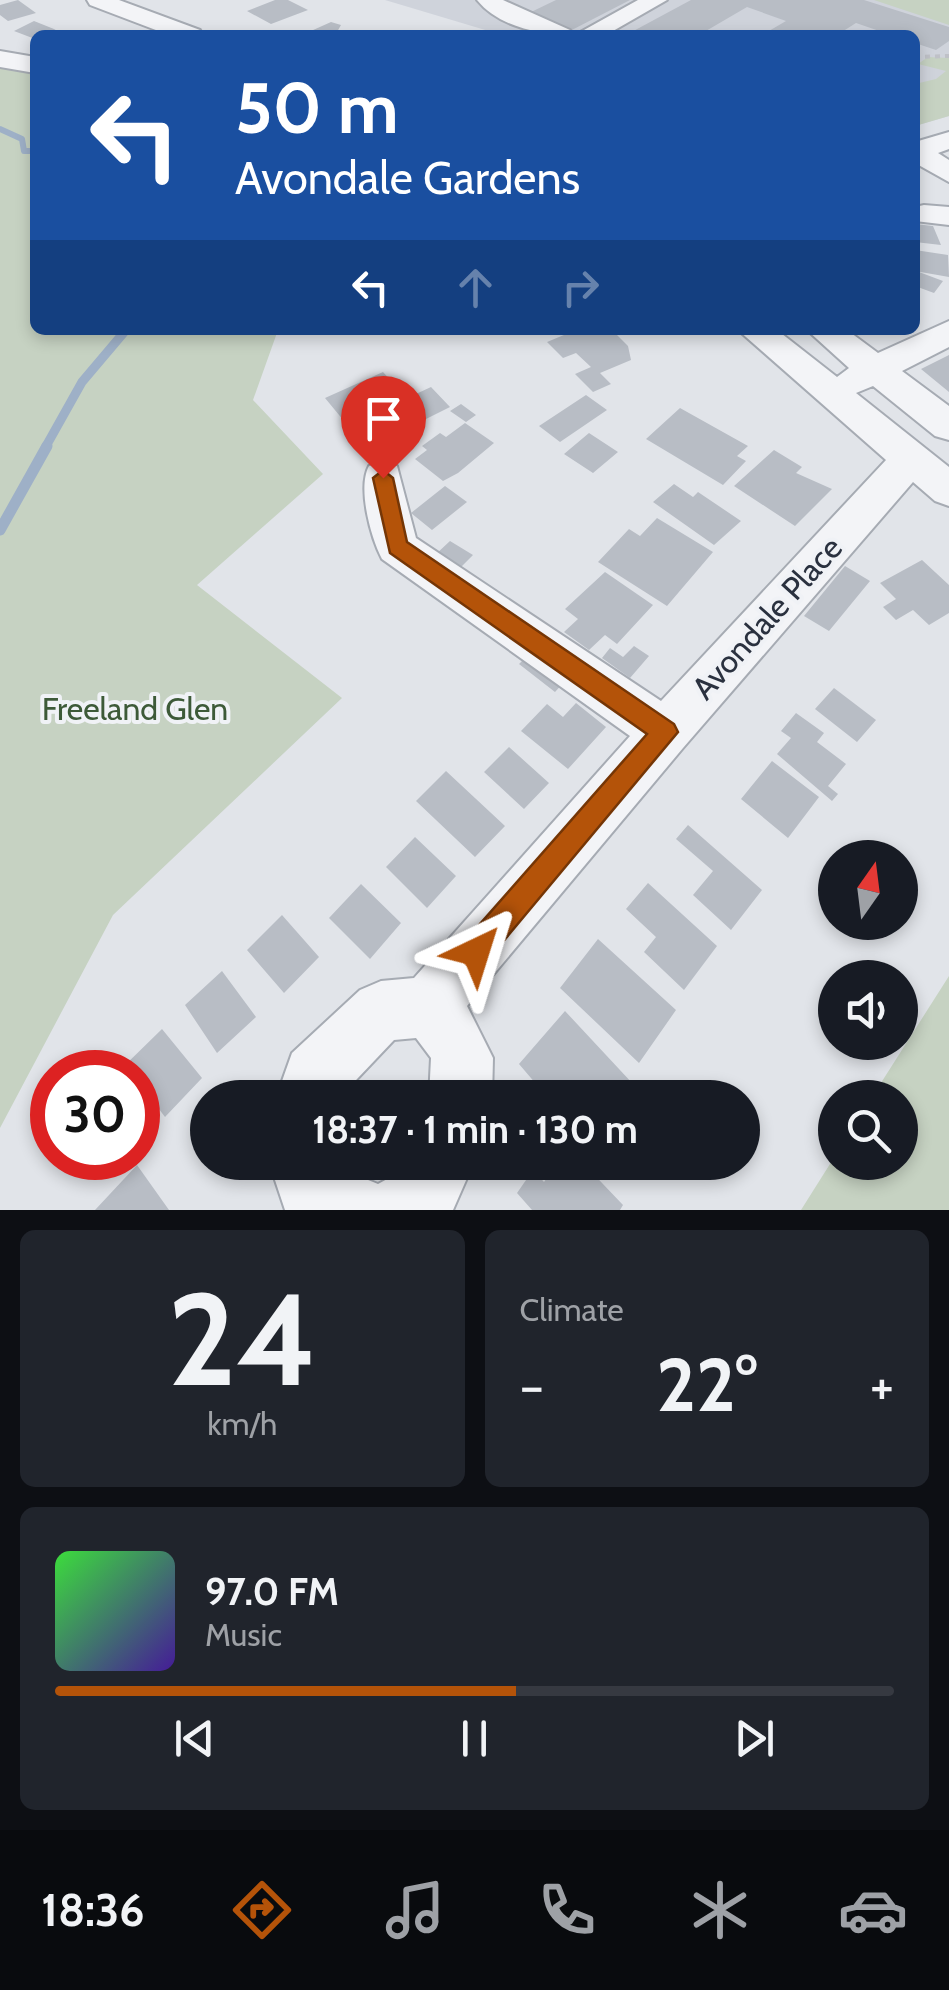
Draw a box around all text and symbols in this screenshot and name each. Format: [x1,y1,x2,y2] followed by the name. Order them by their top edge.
[235,65,399,151] text: 50 m
[70,70,200,200] icon: left
[235,151,580,205] text: Avondale Gardens
[343,260,398,315] icon: left
[448,260,503,315] icon: ahead
[553,260,608,315] icon: right
[341,376,426,479] pin
[356,391,411,446] icon: arrive
[683,528,850,707] street label: Avondale Place
[42,689,228,728] park label: Freeland Glen
[818,840,918,940] north arrow
[818,840,918,1180] map controls
[424,900,528,1004] position arrow
[818,960,918,1060] button: sound
[30,1050,160,1180] speed limit sign: 30
[818,1080,918,1180] button: search
[312,1106,638,1153] text: 18:37 · 1 min · 130 m
[167,1260,317,1418] text: 24
[520,1290,624,1329] text: Climate
[656,1339,757,1430] text: 22°
[520,1352,544,1419] text: −
[870,1352,894,1419] text: +
[207,1404,277,1443] text: km/h
[205,1568,339,1615] text: 97.0 FM
[205,1615,282,1654] text: Music
[167,1711,222,1766] icon: previous
[447,1711,502,1766] icon: pause
[727,1711,782,1766] icon: next
[227,1875,297,1945] icon: directions
[380,1875,450,1945] icon: music
[532,1875,602,1945] icon: phone
[685,1875,755,1945] icon: climate
[838,1875,908,1945] icon: car
[41,1883,145,1937] text: 18:36

